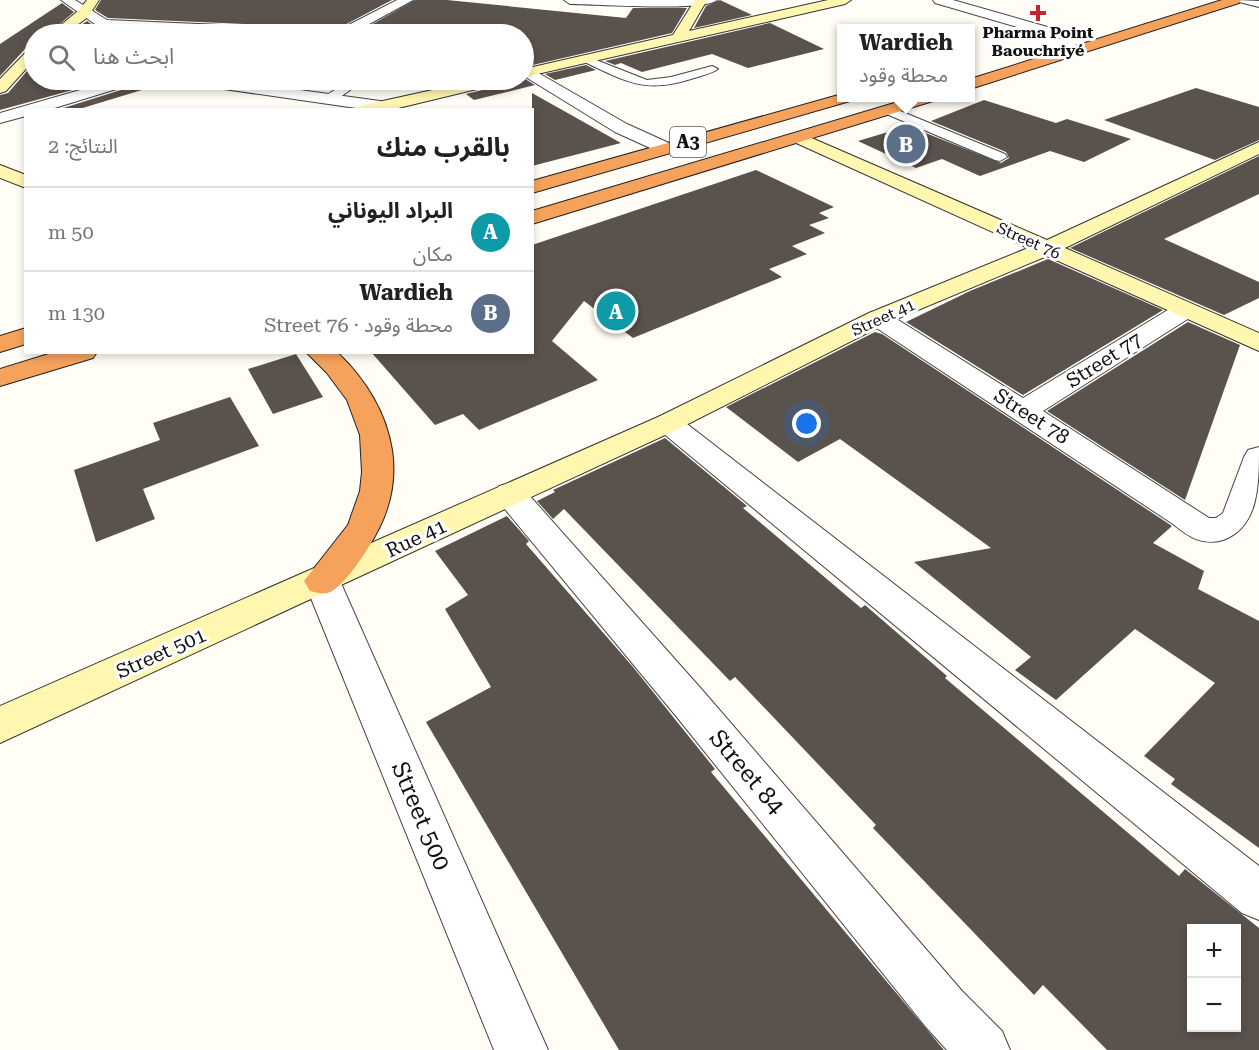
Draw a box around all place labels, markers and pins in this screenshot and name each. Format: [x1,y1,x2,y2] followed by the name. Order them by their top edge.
[1031,6,1045,20] marker: Pharma Point Baouchriyé
[983,23,1094,60] place label: Pharma Point Baouchriyé
[886,122,926,166] pin: B
[596,288,636,334] pin: A

